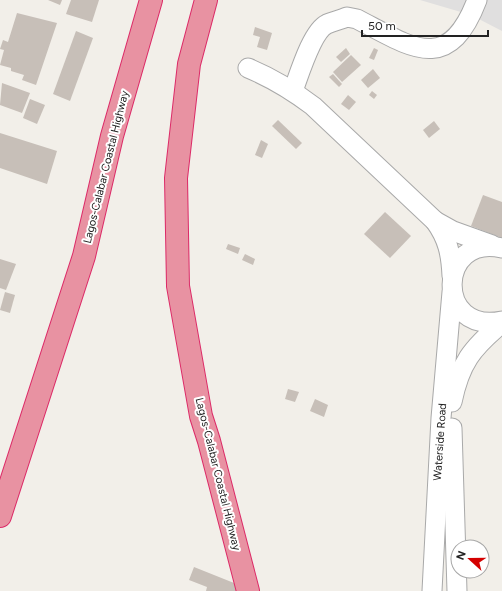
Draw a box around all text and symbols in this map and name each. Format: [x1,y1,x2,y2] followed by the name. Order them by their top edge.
[362,12,488,38] scale bar
[368,19,396,33] text: 50 m
[81,89,131,245] street label: Lagos-Calabar Coastal Highway
[193,396,243,552] street label: Lagos-Calabar Coastal Highway
[431,403,449,481] street label: Waterside Road
[450,539,490,579] north arrow
[454,549,469,562] text: N

